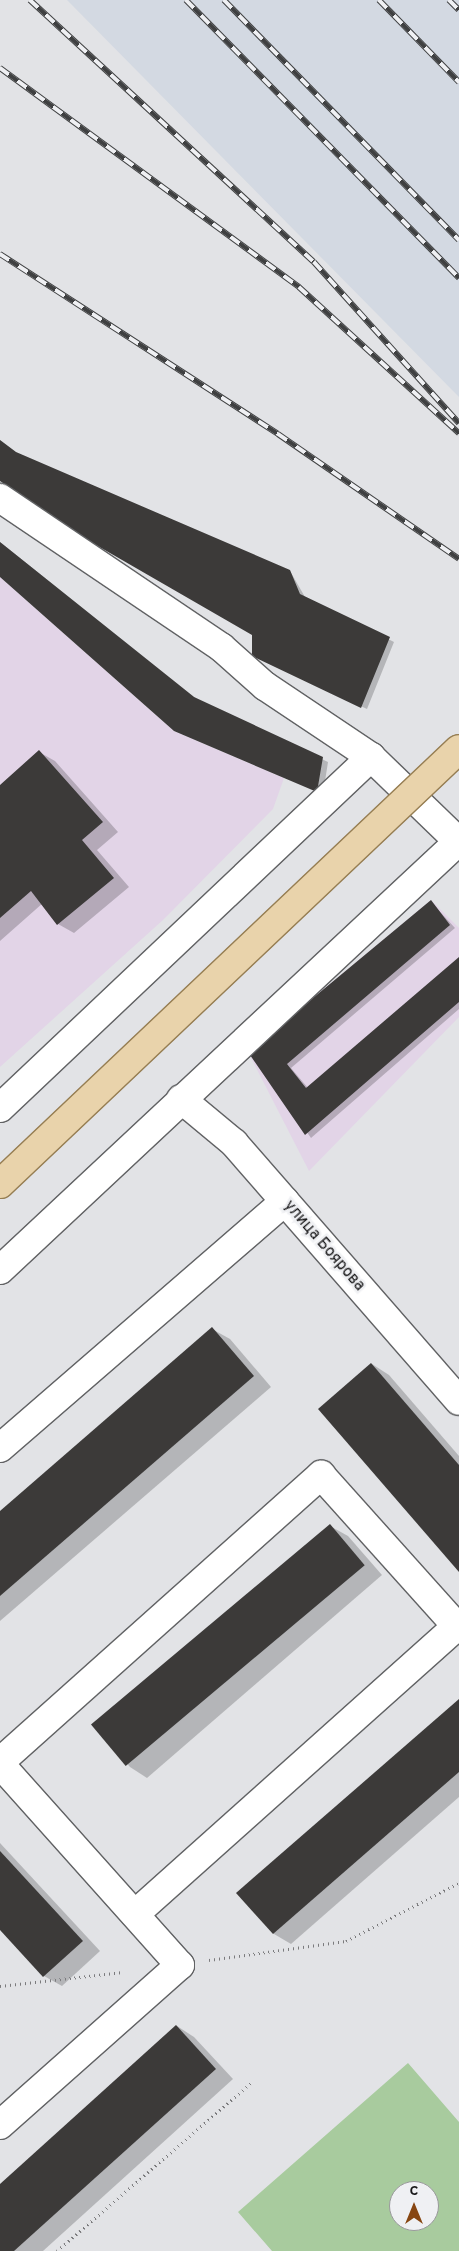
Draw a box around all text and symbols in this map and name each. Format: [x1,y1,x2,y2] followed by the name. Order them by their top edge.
[279,1197,369,1295] street label: улица Боярова
[389,2181,439,2231] north arrow
[410,2183,418,2200] text: С

